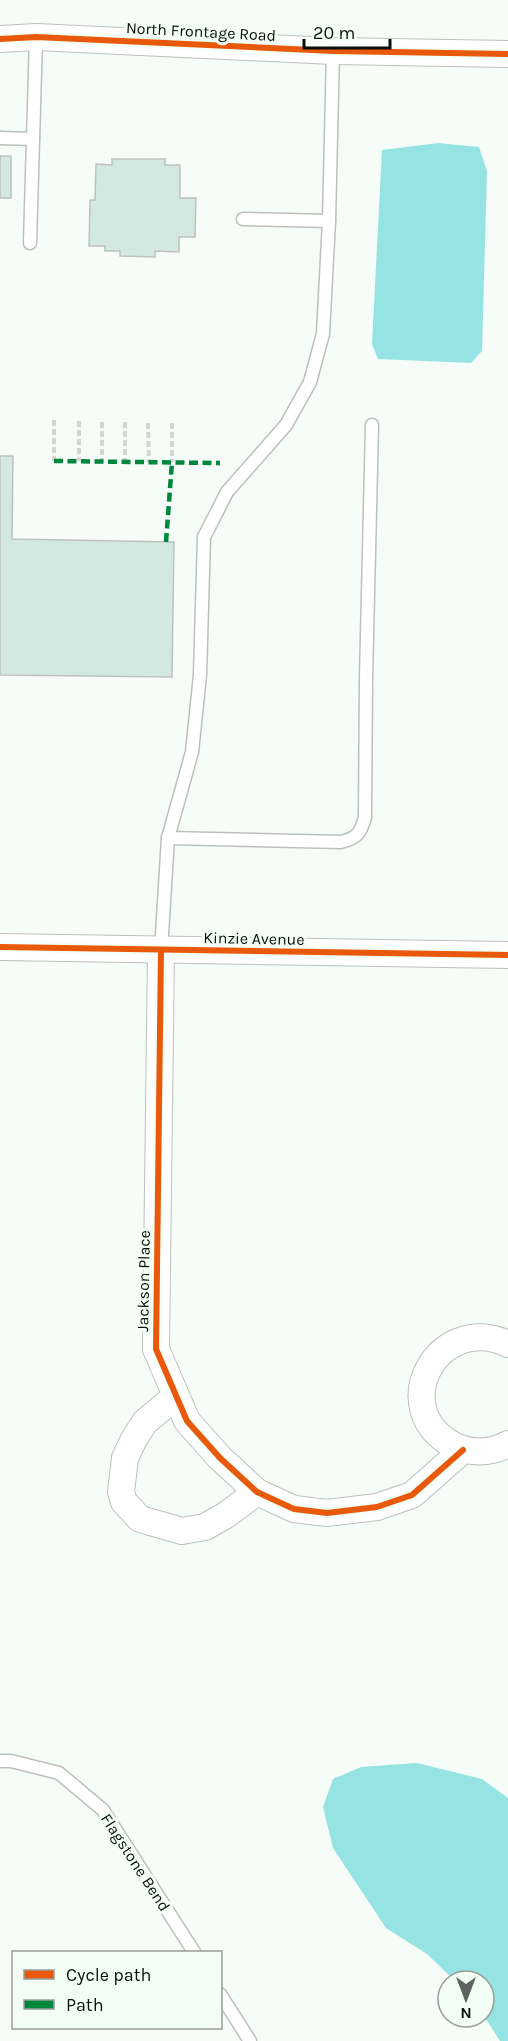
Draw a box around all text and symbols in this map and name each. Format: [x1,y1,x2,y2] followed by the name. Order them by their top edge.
[304,12,390,50] scale bar
[125,18,276,45] street label: North Frontage Road
[313,22,355,44] text: 20 m
[203,928,305,949] street label: Kinzie Avenue
[133,1230,154,1332] street label: Jackson Place
[97,1810,174,1915] street label: Flagstone Bend
[12,1951,222,2029] legend
[66,1964,151,1986] text: Cycle path
[436,1969,496,2029] north arrow
[66,1994,104,2016] text: Path
[460,2004,472,2023] text: N

